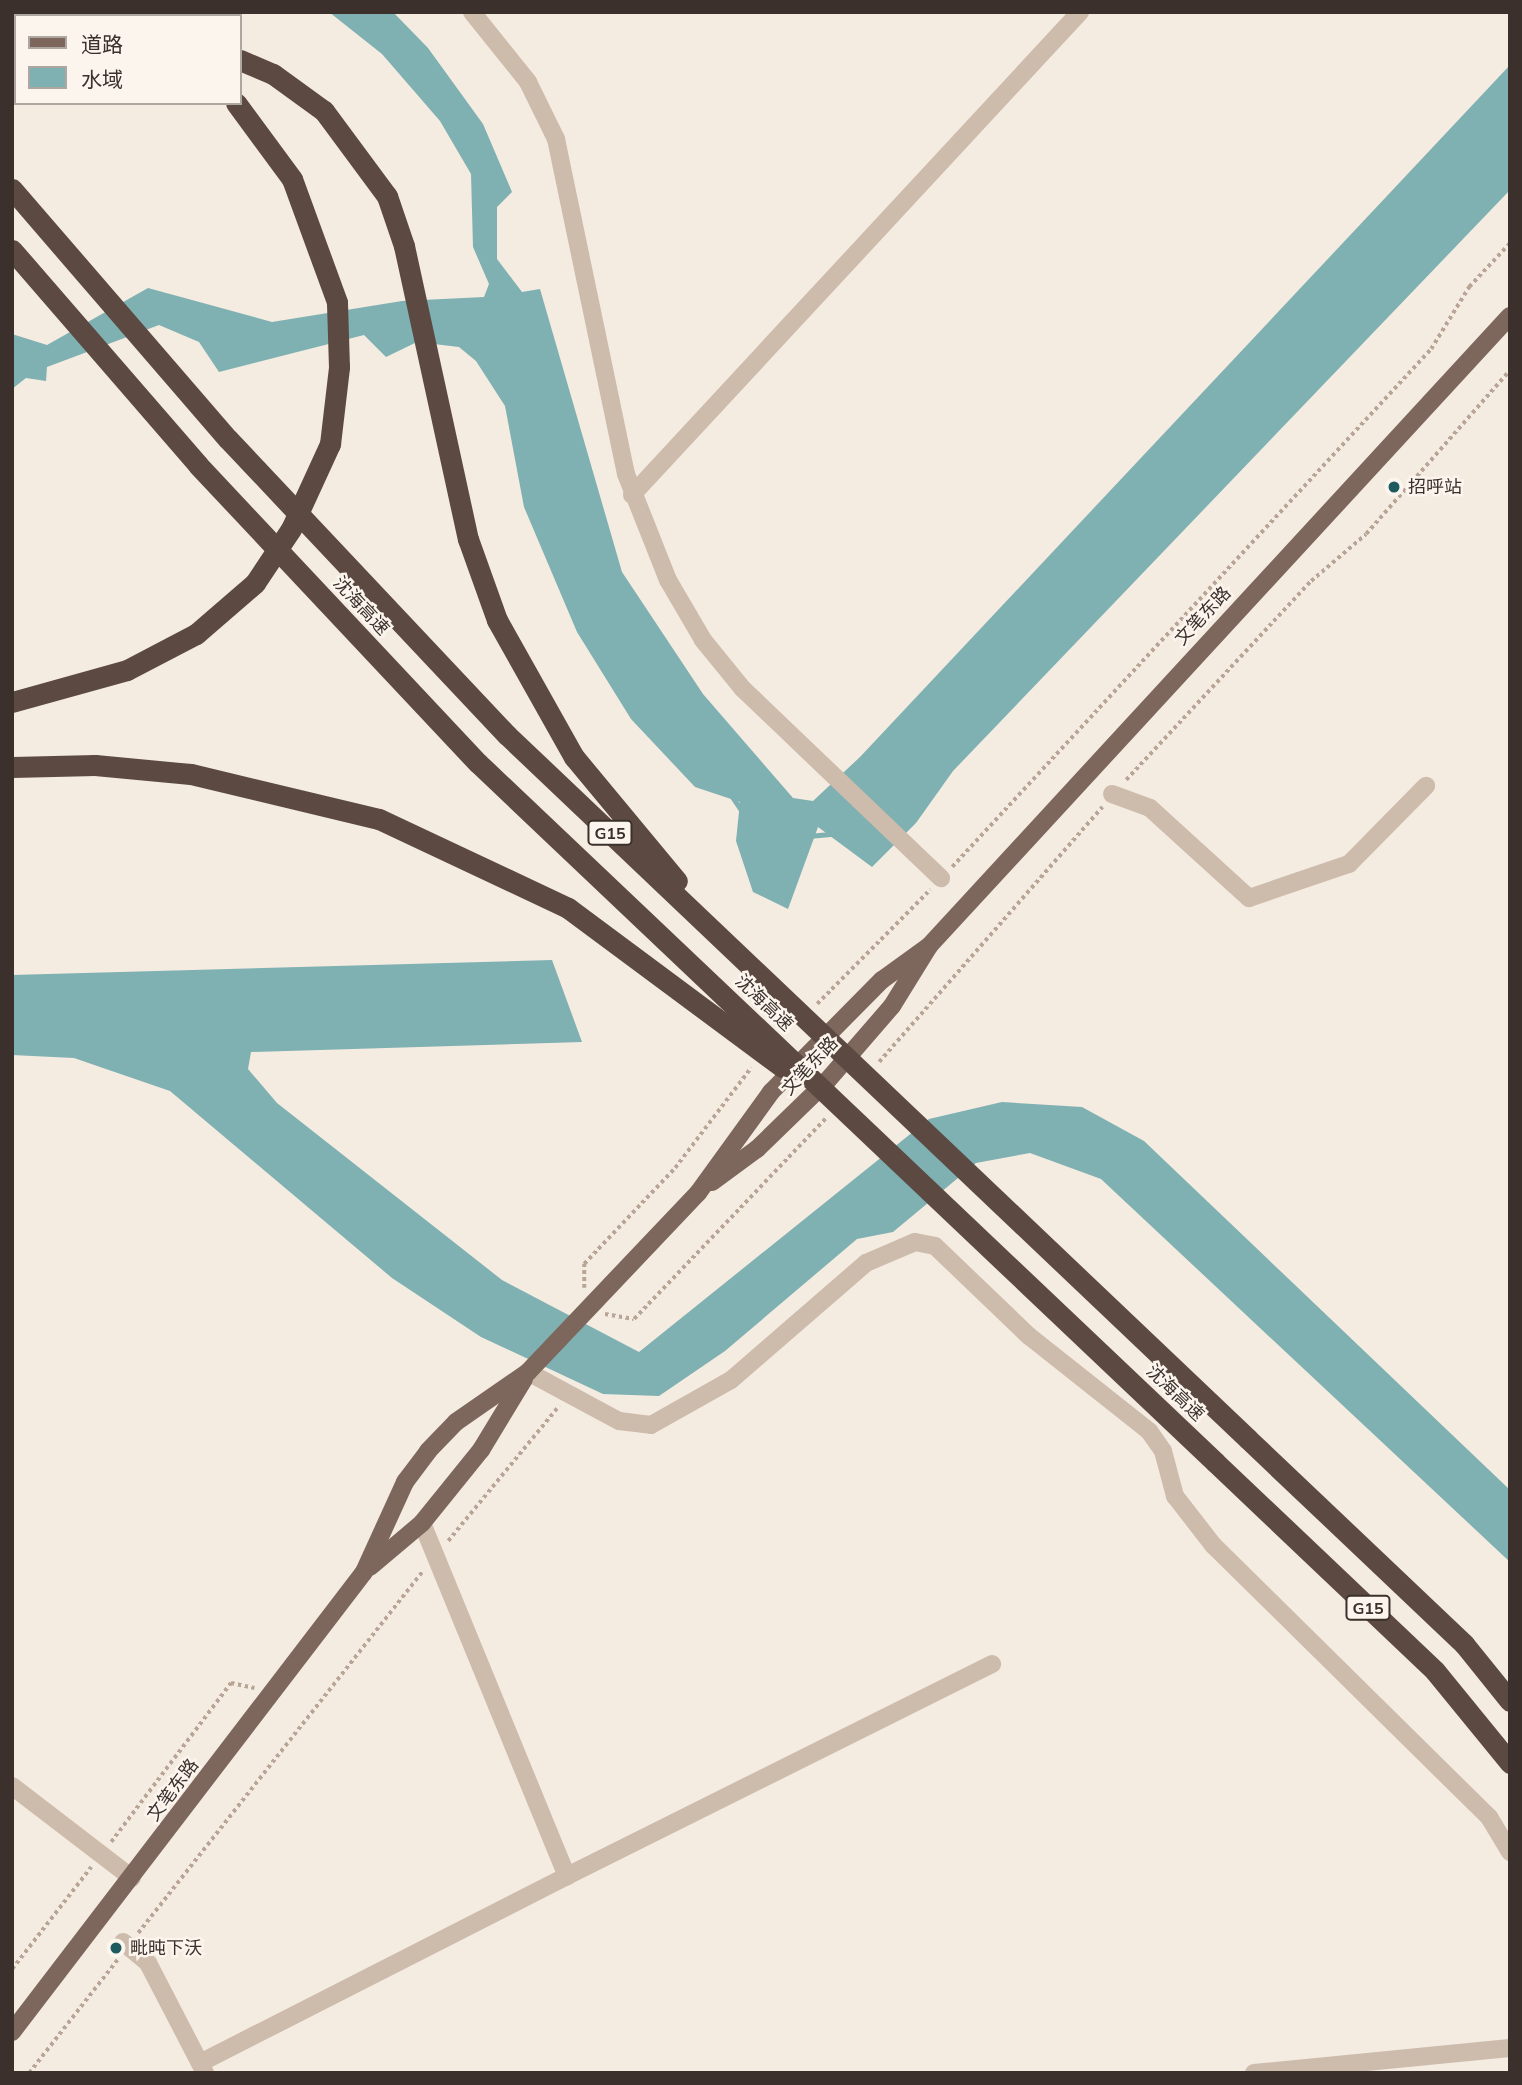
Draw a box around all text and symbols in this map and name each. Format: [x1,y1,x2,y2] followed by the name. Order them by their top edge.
[14,14,242,105] legend
[81,31,123,57] text: 道路
[81,66,123,92] text: 水域
[1408,476,1462,498] place label: 招呼站
[1386,479,1402,495] marker: 招呼站
[329,572,393,640] street label: 沈海高速
[1171,582,1235,650] street label: 文笔东路
[587,820,633,846] road number: G15
[731,970,797,1036] street label: 沈海高速
[778,1032,842,1100] street label: 文笔东路
[1142,1360,1208,1426] street label: 沈海高速
[1345,1596,1391,1620] road number: G15
[143,1755,203,1825] street label: 文笔东路
[130,1937,202,1959] place label: 毗旽下沃
[108,1940,124,1956] marker: 毗旽下沃

